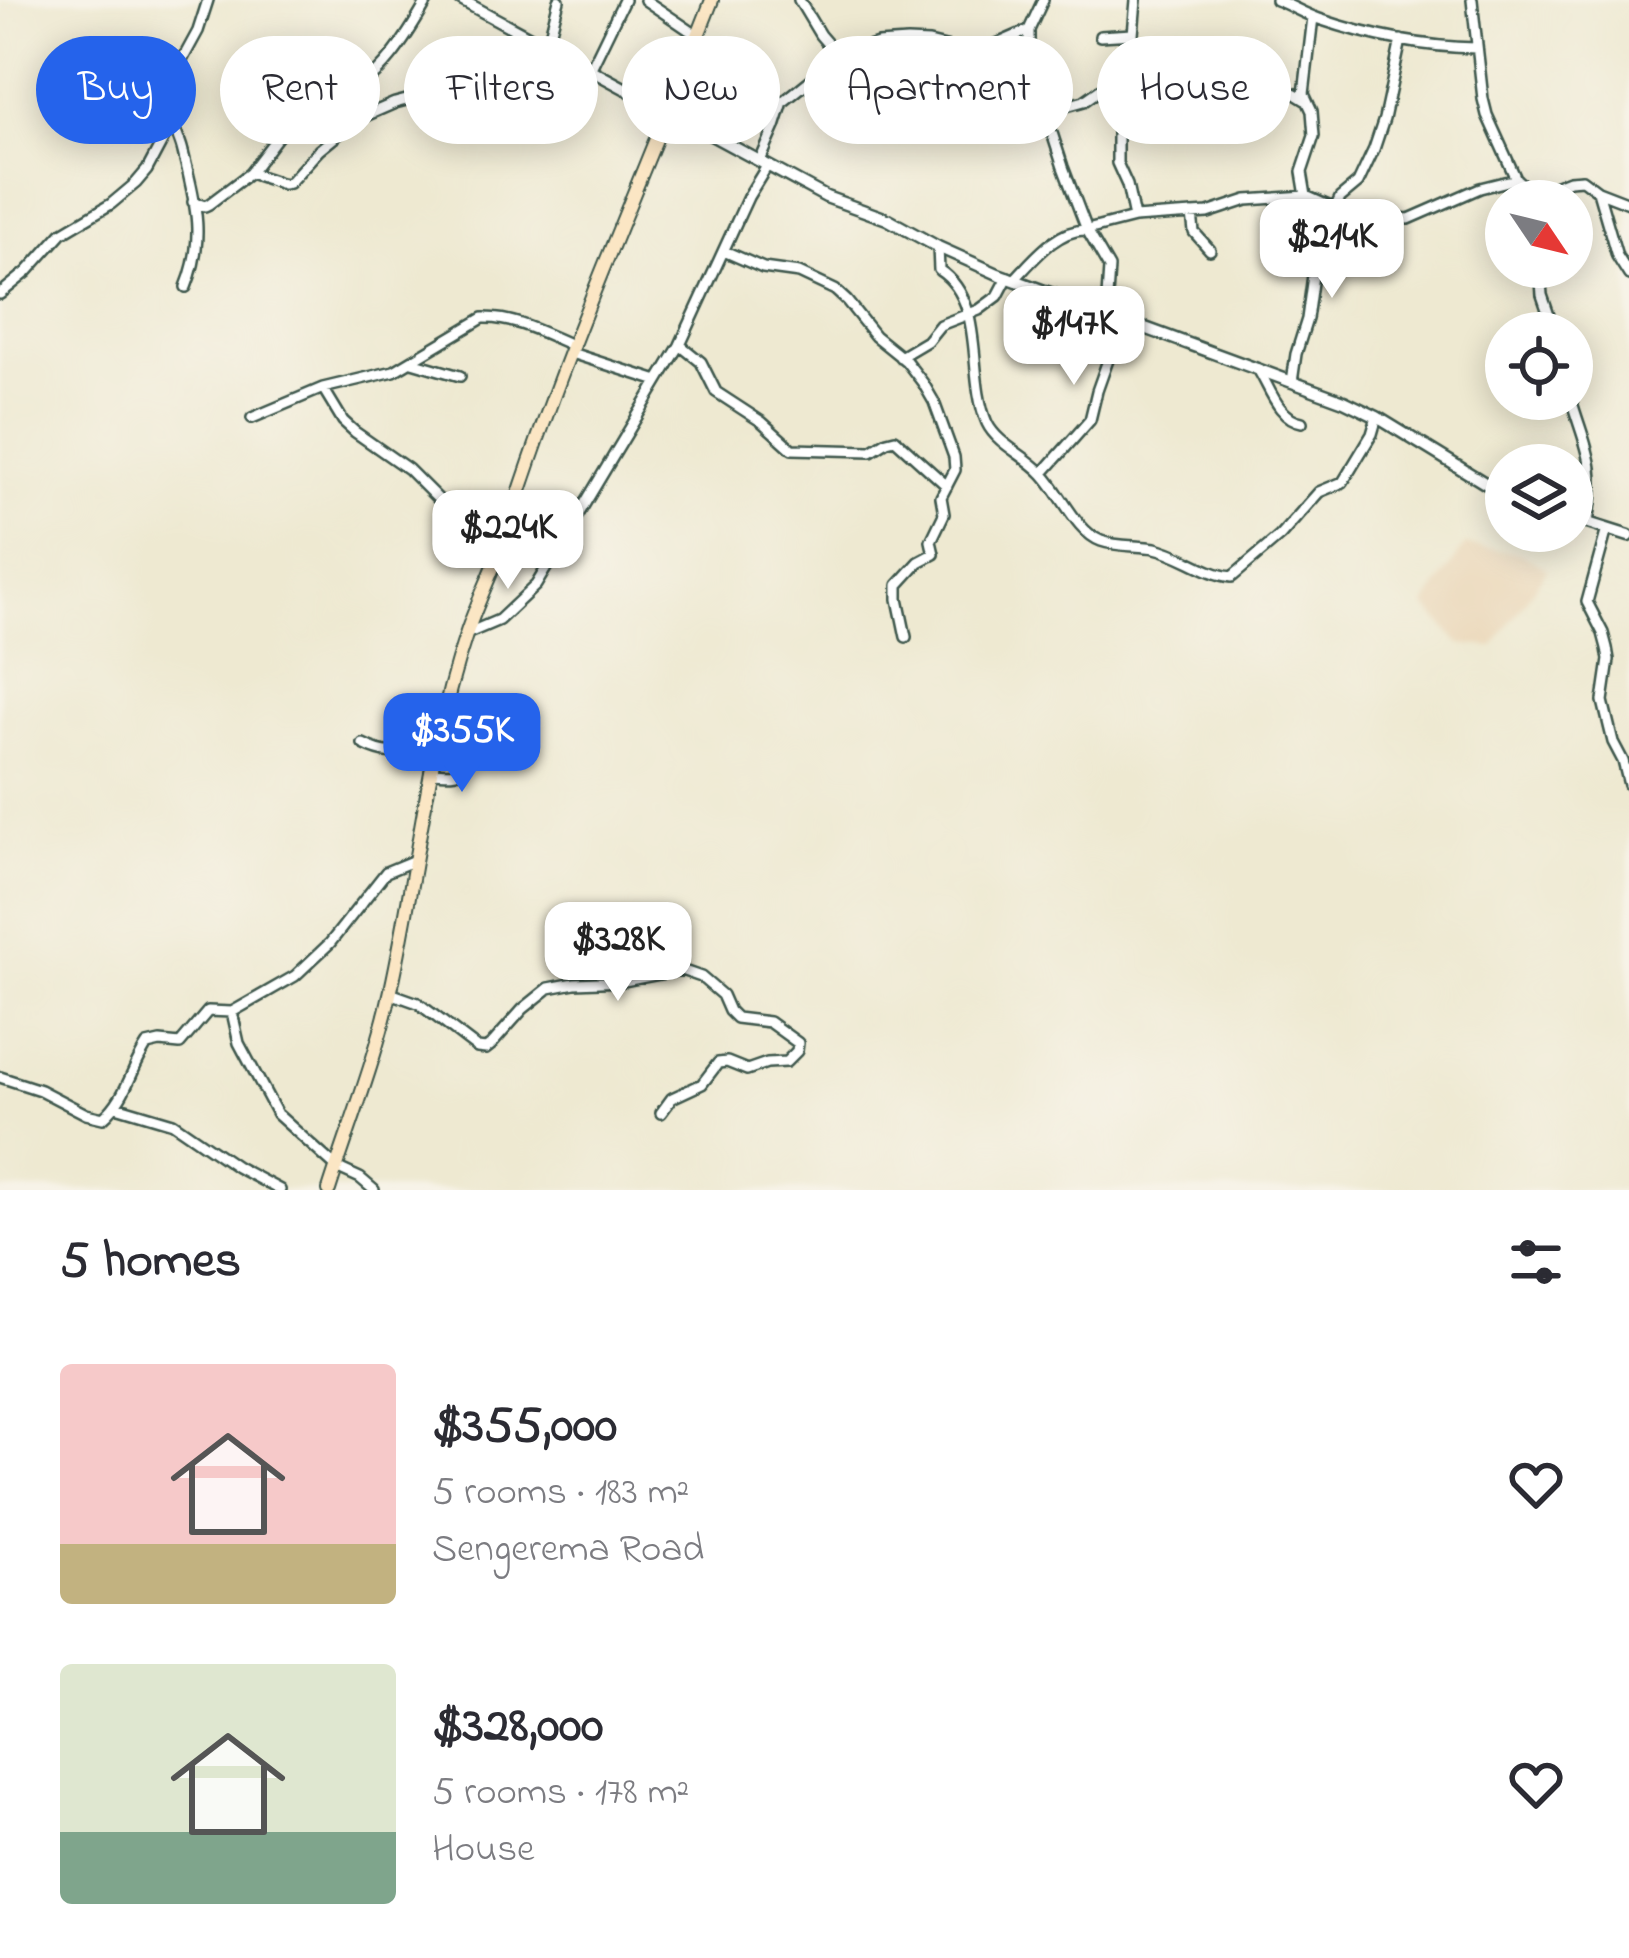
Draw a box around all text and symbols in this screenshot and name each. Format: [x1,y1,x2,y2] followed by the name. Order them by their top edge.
[36,36,196,144] chip: Buy
[220,36,380,144] chip: Rent
[404,36,598,144] chip: Filters
[622,36,780,144] chip: New
[804,36,1073,144] chip: Apartment
[1097,36,1291,144] chip: House
[1485,180,1593,288] north arrow
[1485,180,1593,552] map controls
[1248,199,1416,301] pin: $214K
[1287,209,1377,266] text: $214K
[990,286,1158,388] pin: $147K
[1030,296,1118,353] text: $147K
[1485,312,1593,420] button: locate
[1485,444,1593,552] button: layers
[424,490,592,592] pin: $224K
[459,500,557,557] text: $224K
[378,693,546,795] pin: $355K
[410,703,514,760] text: $355K
[534,902,702,1004] pin: $328K
[572,912,664,969] text: $328K
[60,1225,241,1300] text: 5 homes
[1503,1229,1569,1295] icon: filters
[432,1390,617,1465] text: $355,000
[156,1412,300,1556] icon: home
[1503,1451,1569,1517] icon: heart
[432,1465,689,1522] text: 5 rooms · 183 m²
[432,1522,704,1579] text: Sengerema Road
[432,1690,603,1765] text: $328,000
[156,1712,300,1856] icon: home
[1503,1751,1569,1817] icon: heart
[432,1765,689,1822] text: 5 rooms · 178 m²
[432,1822,534,1879] text: House

